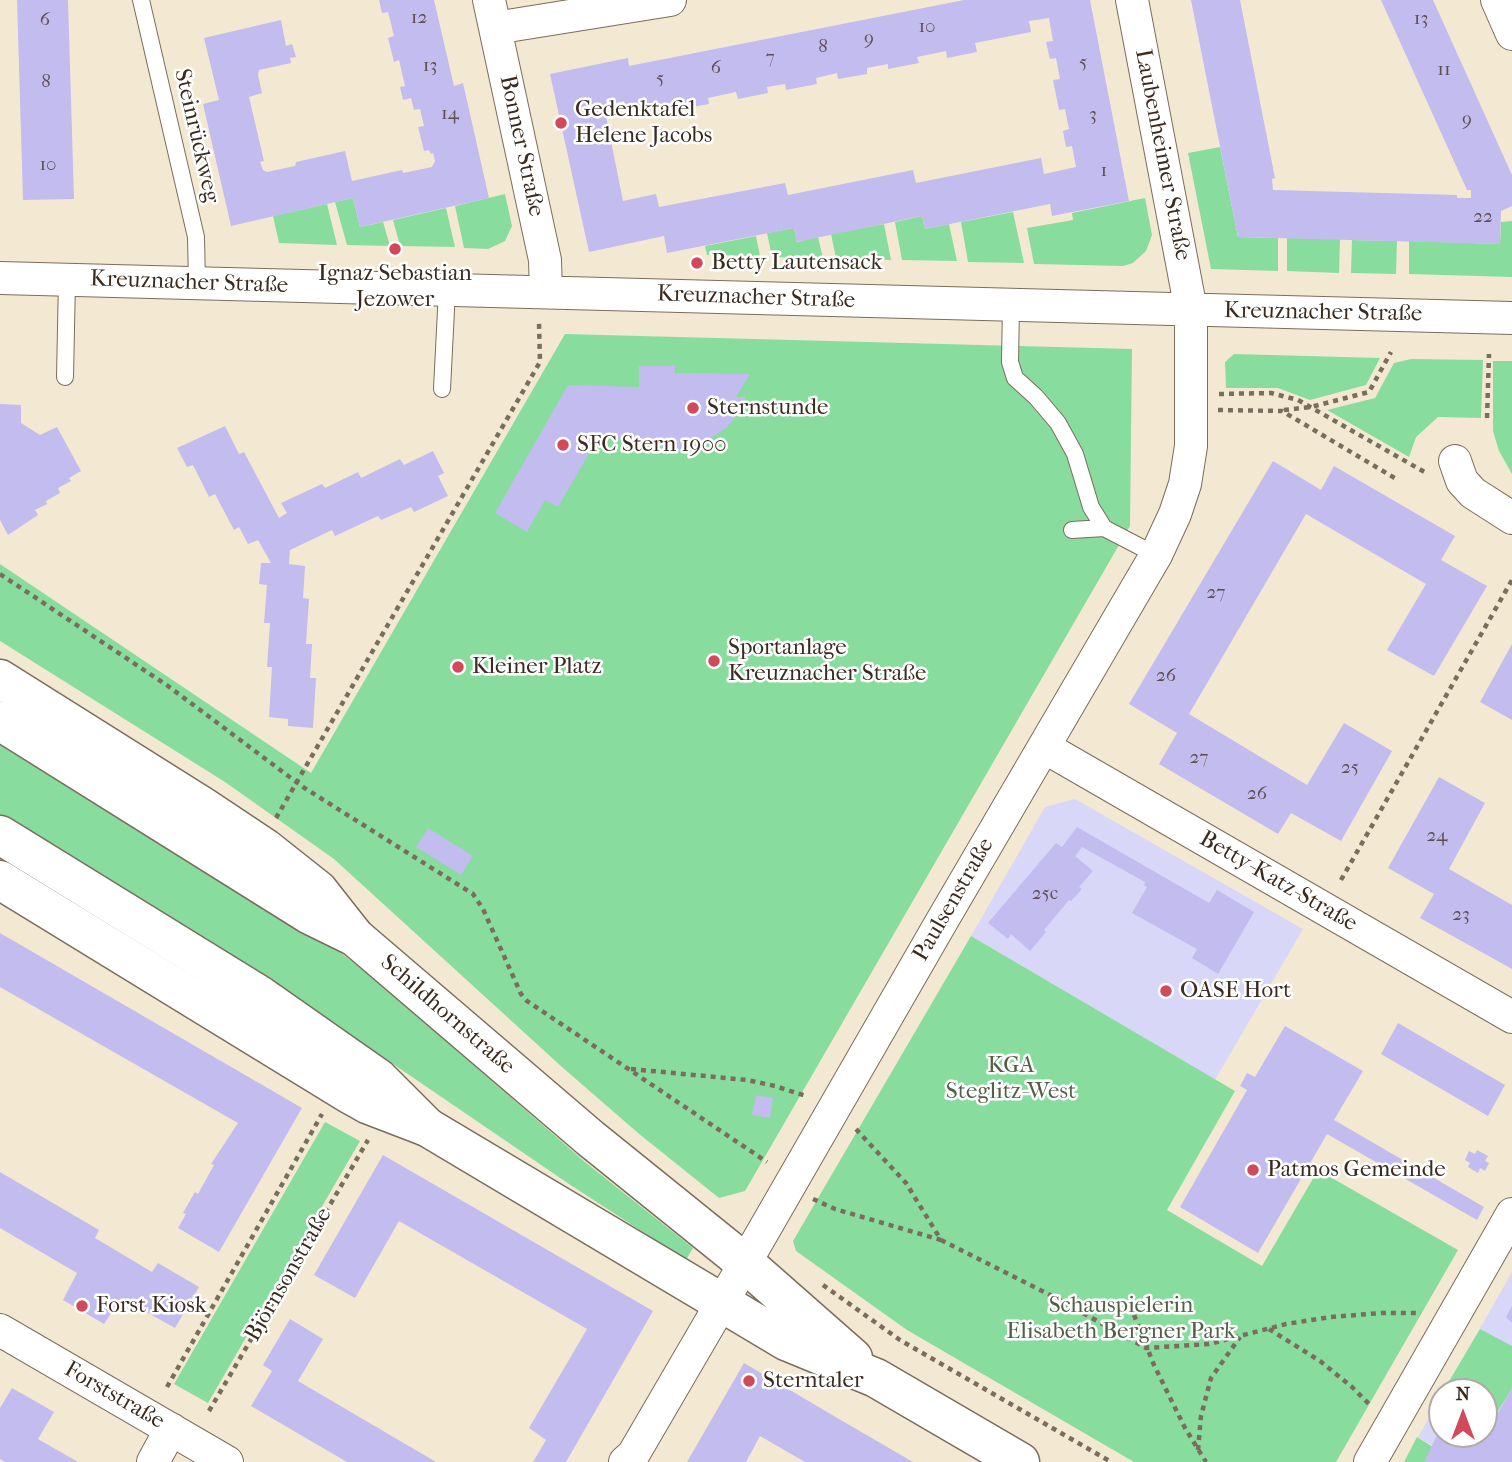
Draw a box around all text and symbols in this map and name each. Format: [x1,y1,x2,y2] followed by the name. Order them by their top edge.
[411,7,427,29] house number: 12
[1414,8,1428,30] house number: 13
[40,9,50,31] house number: 6
[918,16,936,38] house number: 10
[864,28,874,50] house number: 9
[818,36,828,58] house number: 8
[765,47,775,69] house number: 7
[1128,47,1196,263] street label: Laubenheimer Straße
[1079,52,1087,74] house number: 5
[423,55,437,77] house number: 13
[711,57,721,79] house number: 6
[1437,59,1451,81] house number: 11
[167,66,225,206] street label: Steinrückweg
[656,68,664,90] house number: 5
[41,71,51,93] house number: 8
[493,73,549,219] street label: Bonner Straße
[575,96,712,150] place label: Gedenktafel Helene Jacobs
[441,103,459,125] house number: 14
[1089,104,1097,126] house number: 3
[1462,109,1472,131] house number: 9
[553,115,569,131] marker: Gedenktafel Helene Jacobs
[39,154,57,176] house number: 10
[1101,160,1107,182] house number: 1
[1473,206,1493,228] house number: 22
[387,241,403,257] marker: Ignaz Sebastian Jezower
[711,249,882,277] place label: Betty Lautensack
[689,255,705,271] marker: Betty Lautensack
[318,260,472,314] place label: Ignaz Sebastian Jezower
[89,266,289,300] street label: Kreuznacher Straße
[656,281,856,315] street label: Kreuznacher Straße
[1224,297,1422,329] street label: Kreuznacher Straße
[707,394,828,422] place label: Sternstunde
[685,400,701,416] marker: Sternstunde
[577,431,727,459] place label: SFC Stern 1900
[555,437,571,453] marker: SFC Stern 1900
[1207,582,1225,604] house number: 27
[728,634,926,688] place label: Sportanlage Kreuznacher Straße
[472,653,602,681] place label: Kleiner Platz
[706,653,722,669] marker: Sportanlage Kreuznacher Straße
[450,659,466,675] marker: Kleiner Platz
[1156,665,1176,687] house number: 26
[1190,747,1208,769] house number: 27
[1341,757,1359,779] house number: 25
[1247,783,1267,805] house number: 26
[1427,825,1447,847] house number: 24
[1194,826,1362,938] street label: Betty-Katz-Straße
[908,833,1000,967] street label: Paulsenstraße
[1032,883,1058,905] house number: 25c
[1452,904,1470,926] house number: 23
[374,949,520,1081] street label: Schildhornstraße
[1180,977,1291,1005] place label: OASE Hort
[1158,983,1174,999] marker: OASE Hort
[946,1052,1076,1106] park label: KGA Steglitz-West
[1267,1156,1446,1184] place label: Patmos Gemeinde
[1245,1162,1261,1178] marker: Patmos Gemeinde
[240,1203,338,1347] street label: Björnsonstraße
[96,1292,206,1320] place label: Forst Kiosk
[1006,1292,1236,1346] park label: Schauspielerin Elisabeth Bergner Park
[74,1298,90,1314] marker: Forst Kiosk
[59,1356,169,1436] street label: Forststraße
[763,1367,864,1395] place label: Sterntaler
[741,1373,757,1389] marker: Sterntaler
[1428,1378,1498,1448] north arrow
[1456,1383,1470,1405] text: N

